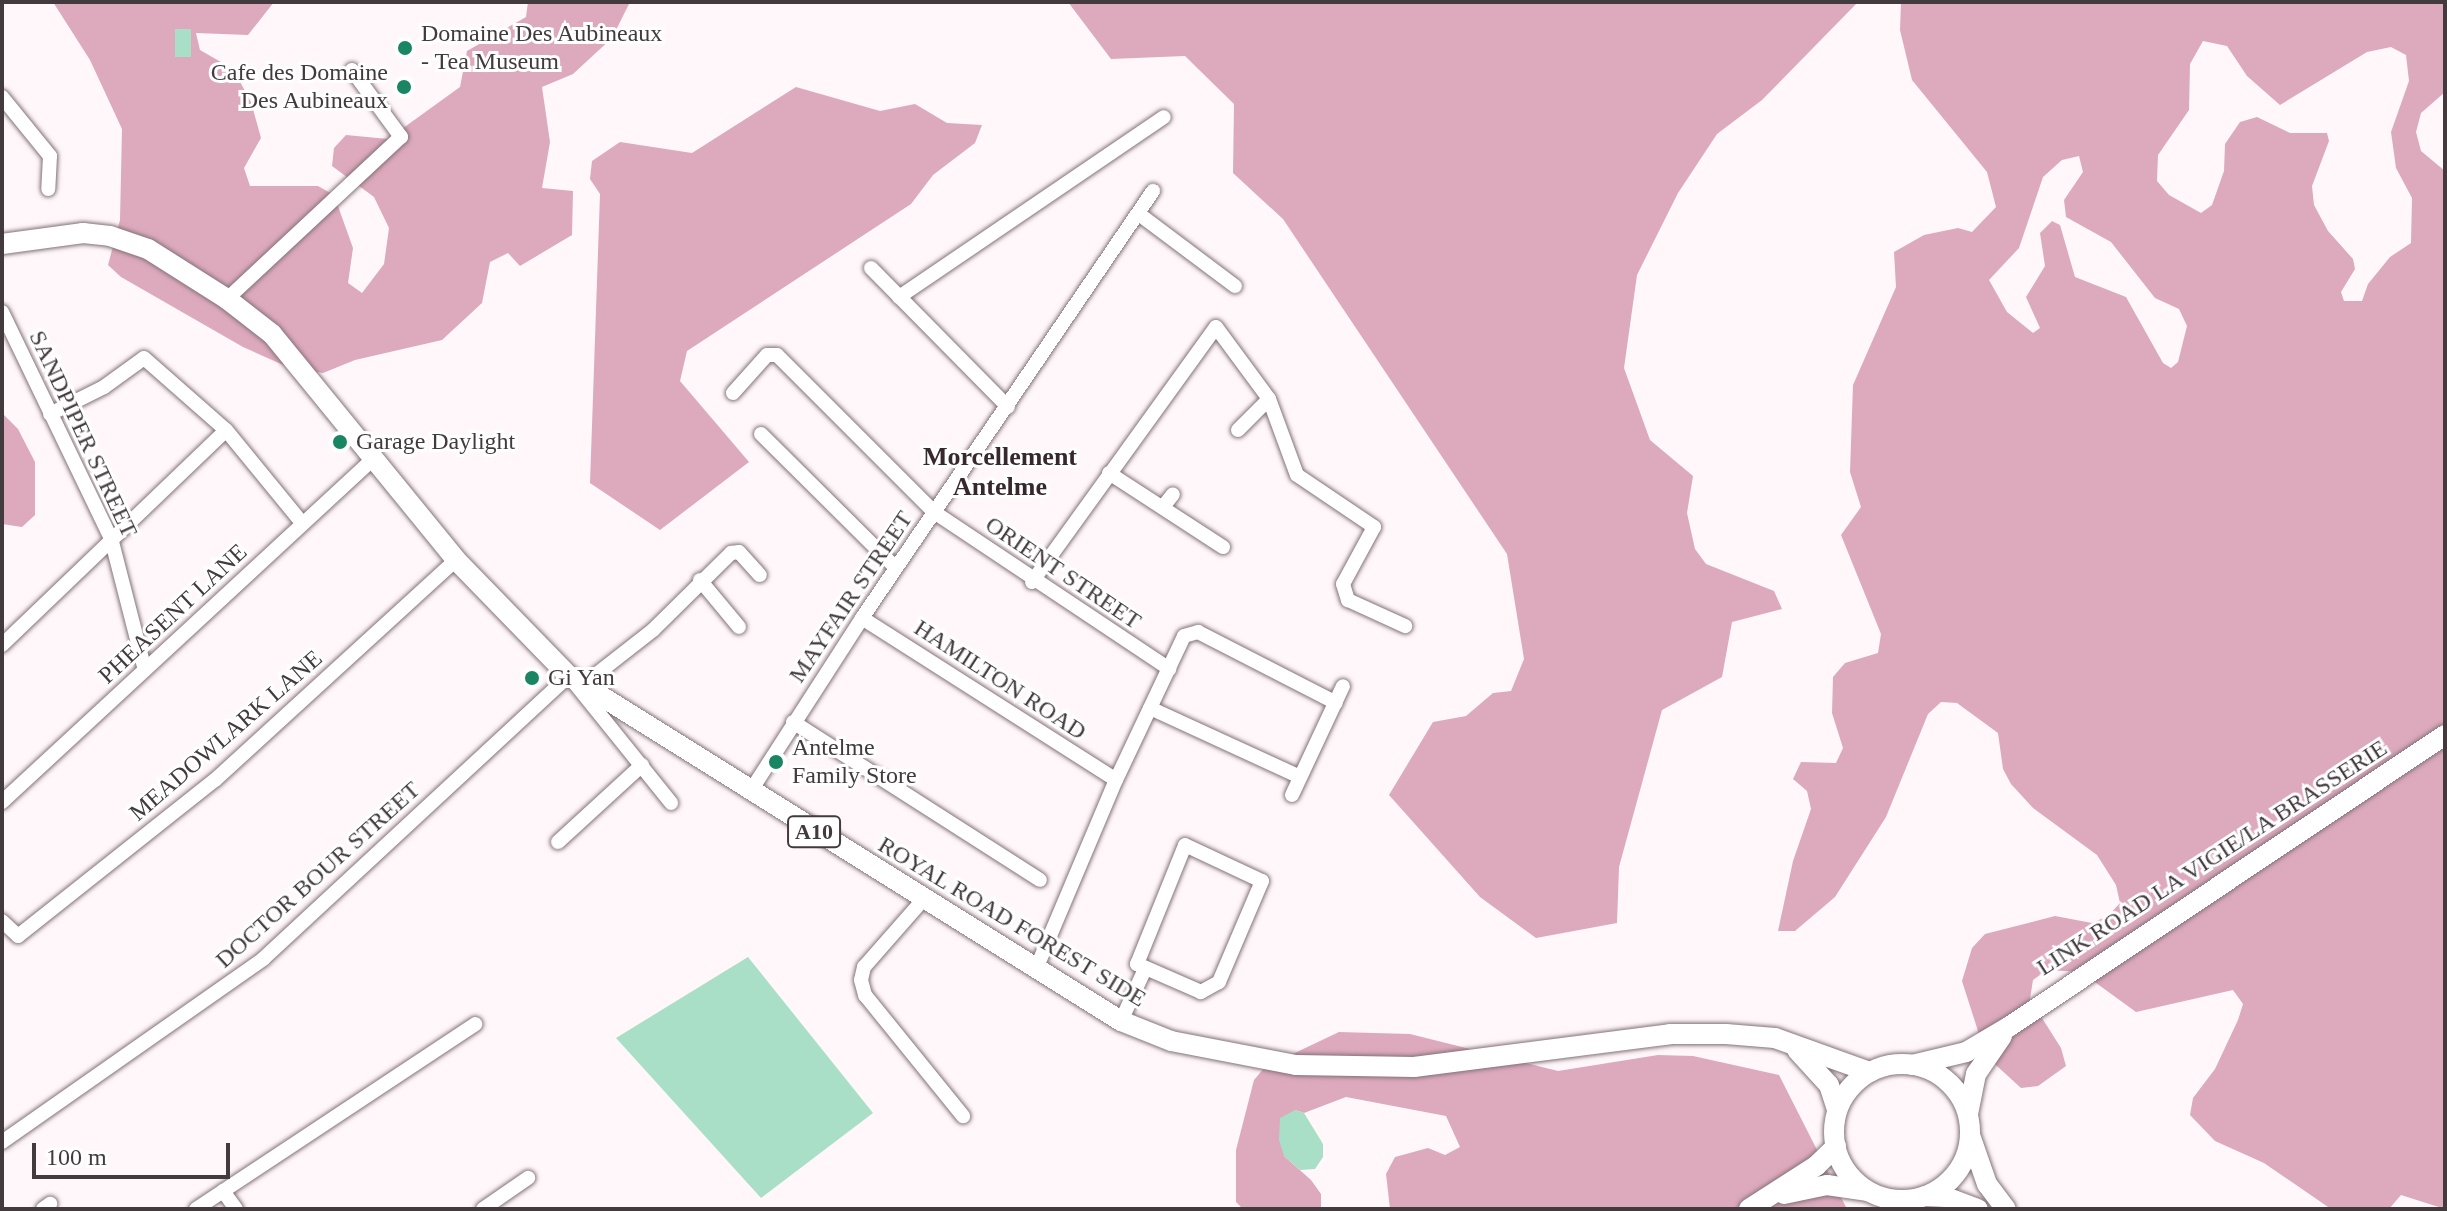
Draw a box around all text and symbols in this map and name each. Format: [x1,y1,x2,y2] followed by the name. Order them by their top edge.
[421,20,664,76] place label: Domaine Des Aubineaux - Tea Museum
[396,39,414,57] marker: Domaine Des Aubineaux - Tea Museum
[211,59,388,115] place label: Cafe des Domaine Des Aubineaux
[395,78,413,96] marker: Cafe des Domaine Des Aubineaux
[22,326,144,542] street label: SANDPIPER STREET
[356,428,515,456] place label: Garage Daylight
[331,433,349,451] marker: Garage Daylight
[923,441,1077,502] district label: Morcellement Antelme
[783,506,919,688] street label: MAYFAIR STREET
[980,510,1146,636] street label: ORIENT STREET
[93,538,253,690] street label: PHEASENT LANE
[909,614,1091,746] street label: HAMILTON ROAD
[124,644,328,828] street label: MEADOWLARK LANE
[548,664,616,692] place label: Gi Yan
[523,669,541,687] marker: Gi Yan
[2030,733,2394,983] street label: LINK ROAD LA VIGIE/LA BRASSERIE
[792,734,917,790] place label: Antelme Family Store
[767,753,785,771] marker: Antelme Family Store
[210,776,426,974] street label: DOCTOR BOUR STREET
[786,814,842,850] road number: A10
[872,830,1152,1014] street label: ROYAL ROAD FOREST SIDE
[36,1127,234,1177] scale bar
[46,1144,107,1170] text: 100 m

